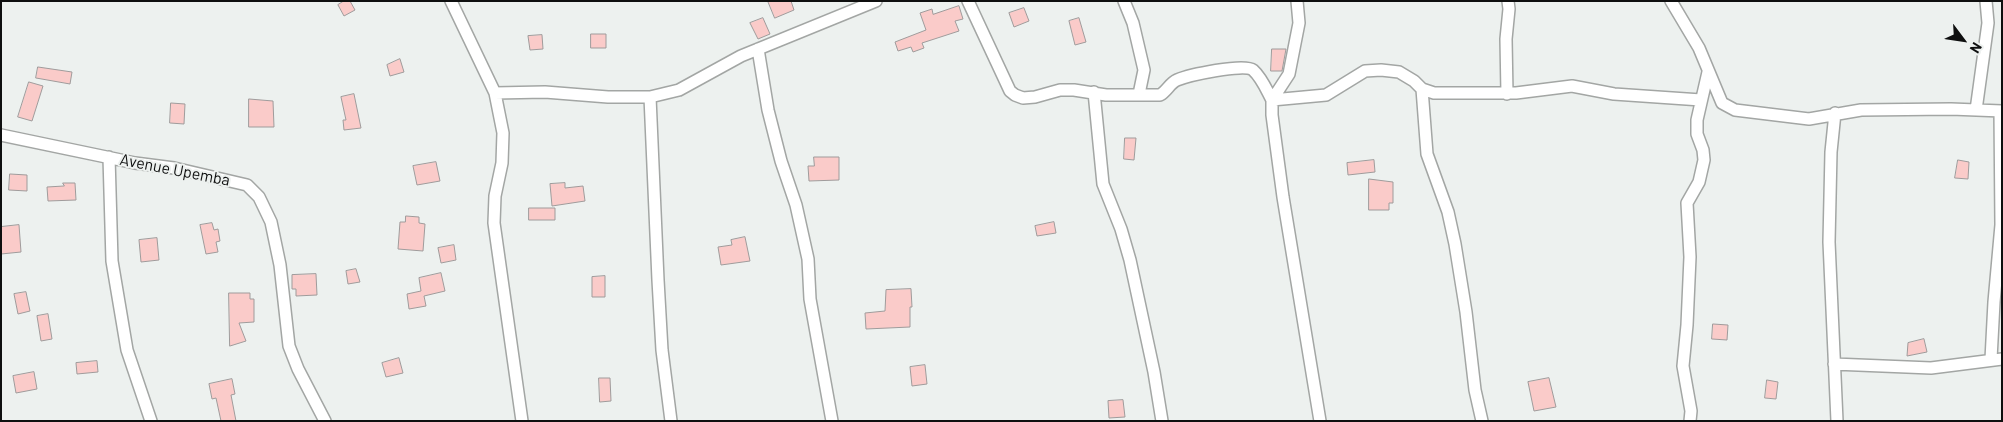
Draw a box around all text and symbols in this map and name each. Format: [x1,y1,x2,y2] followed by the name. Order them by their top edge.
[1938,15,1988,65] north arrow
[1967,40,1986,56] text: N
[118,150,232,190] street label: Avenue Upemba

